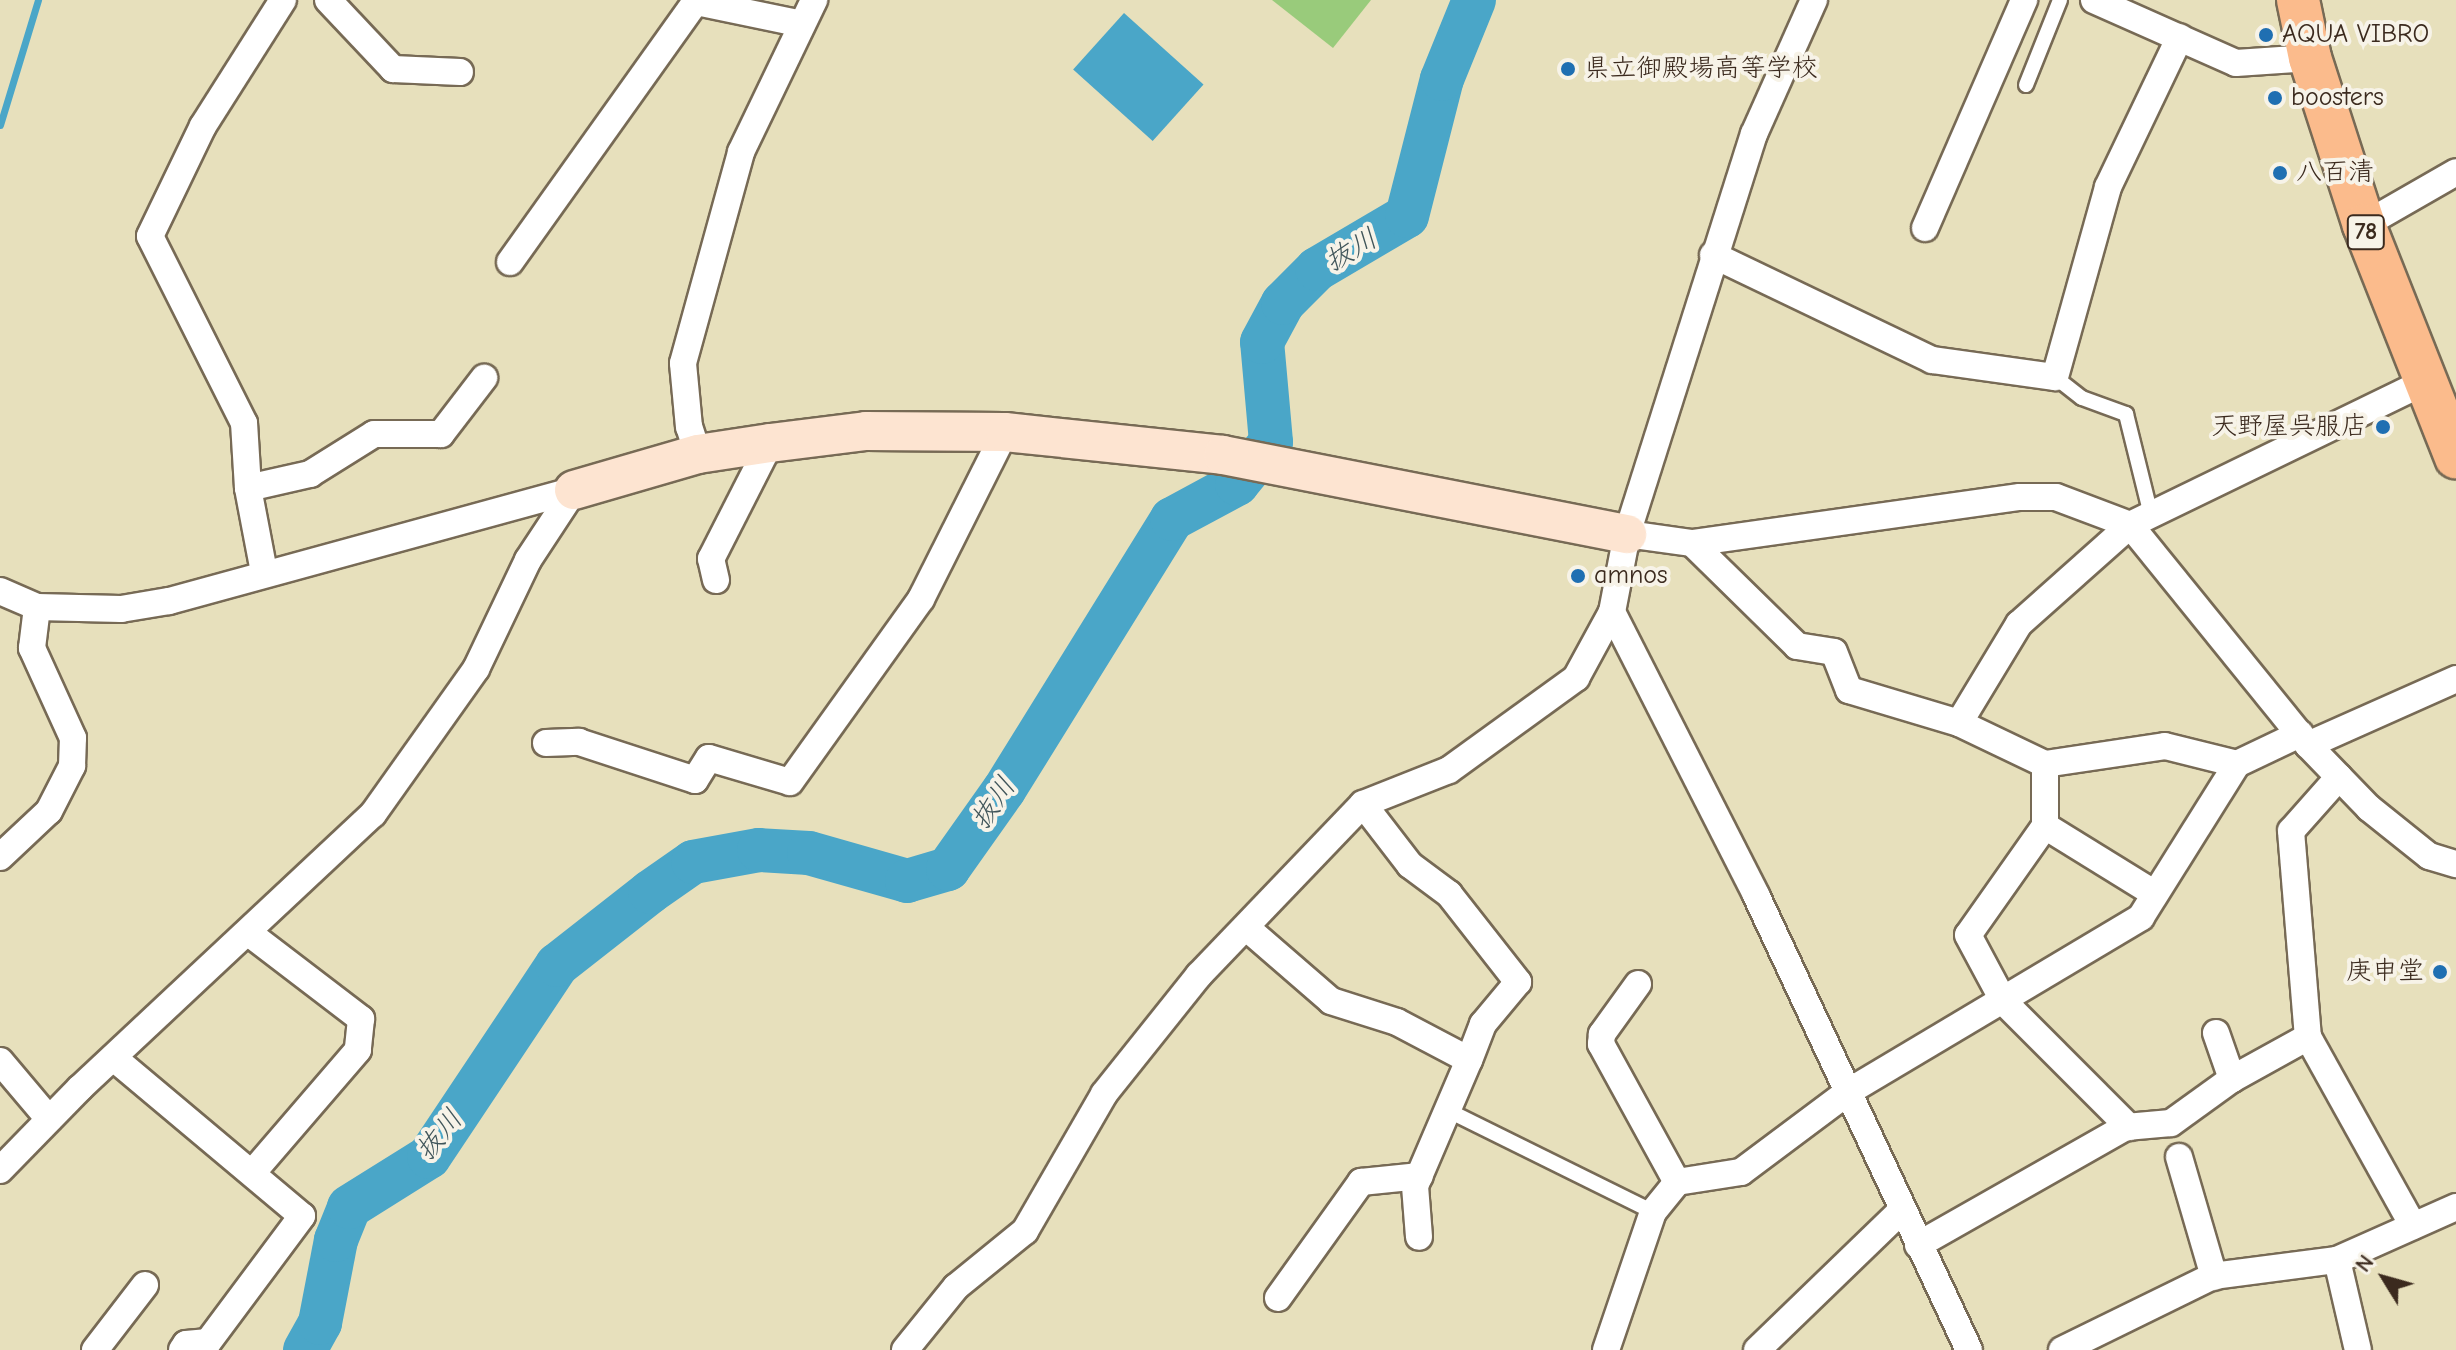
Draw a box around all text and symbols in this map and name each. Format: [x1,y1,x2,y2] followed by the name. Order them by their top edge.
[2282,19,2429,51] place label: AQUA VIBRO
[2257,26,2275,44] marker: AQUA VIBRO
[1584,53,1818,85] place label: 県立御殿場高等学校
[1559,60,1577,78] marker: 県立御殿場高等学校
[2291,82,2384,114] place label: boosters
[2266,89,2284,107] marker: boosters
[2296,157,2374,189] place label: 八百清
[2271,164,2289,182] marker: 八百清
[2346,212,2386,252] road number: 78
[1318,221,1384,279] water label: 抜川
[2211,411,2367,443] place label: 天野屋呉服店
[2374,418,2392,436] marker: 天野屋呉服店
[1594,560,1668,592] place label: amnos
[1569,567,1587,585] marker: amnos
[963,770,1023,836] water label: 抜川
[2346,956,2424,988] place label: 庚申堂
[2431,963,2449,981] marker: 庚申堂
[408,1103,470,1167] water label: 抜川
[2344,1238,2424,1318] north arrow
[2350,1250,2380,1277] text: N

